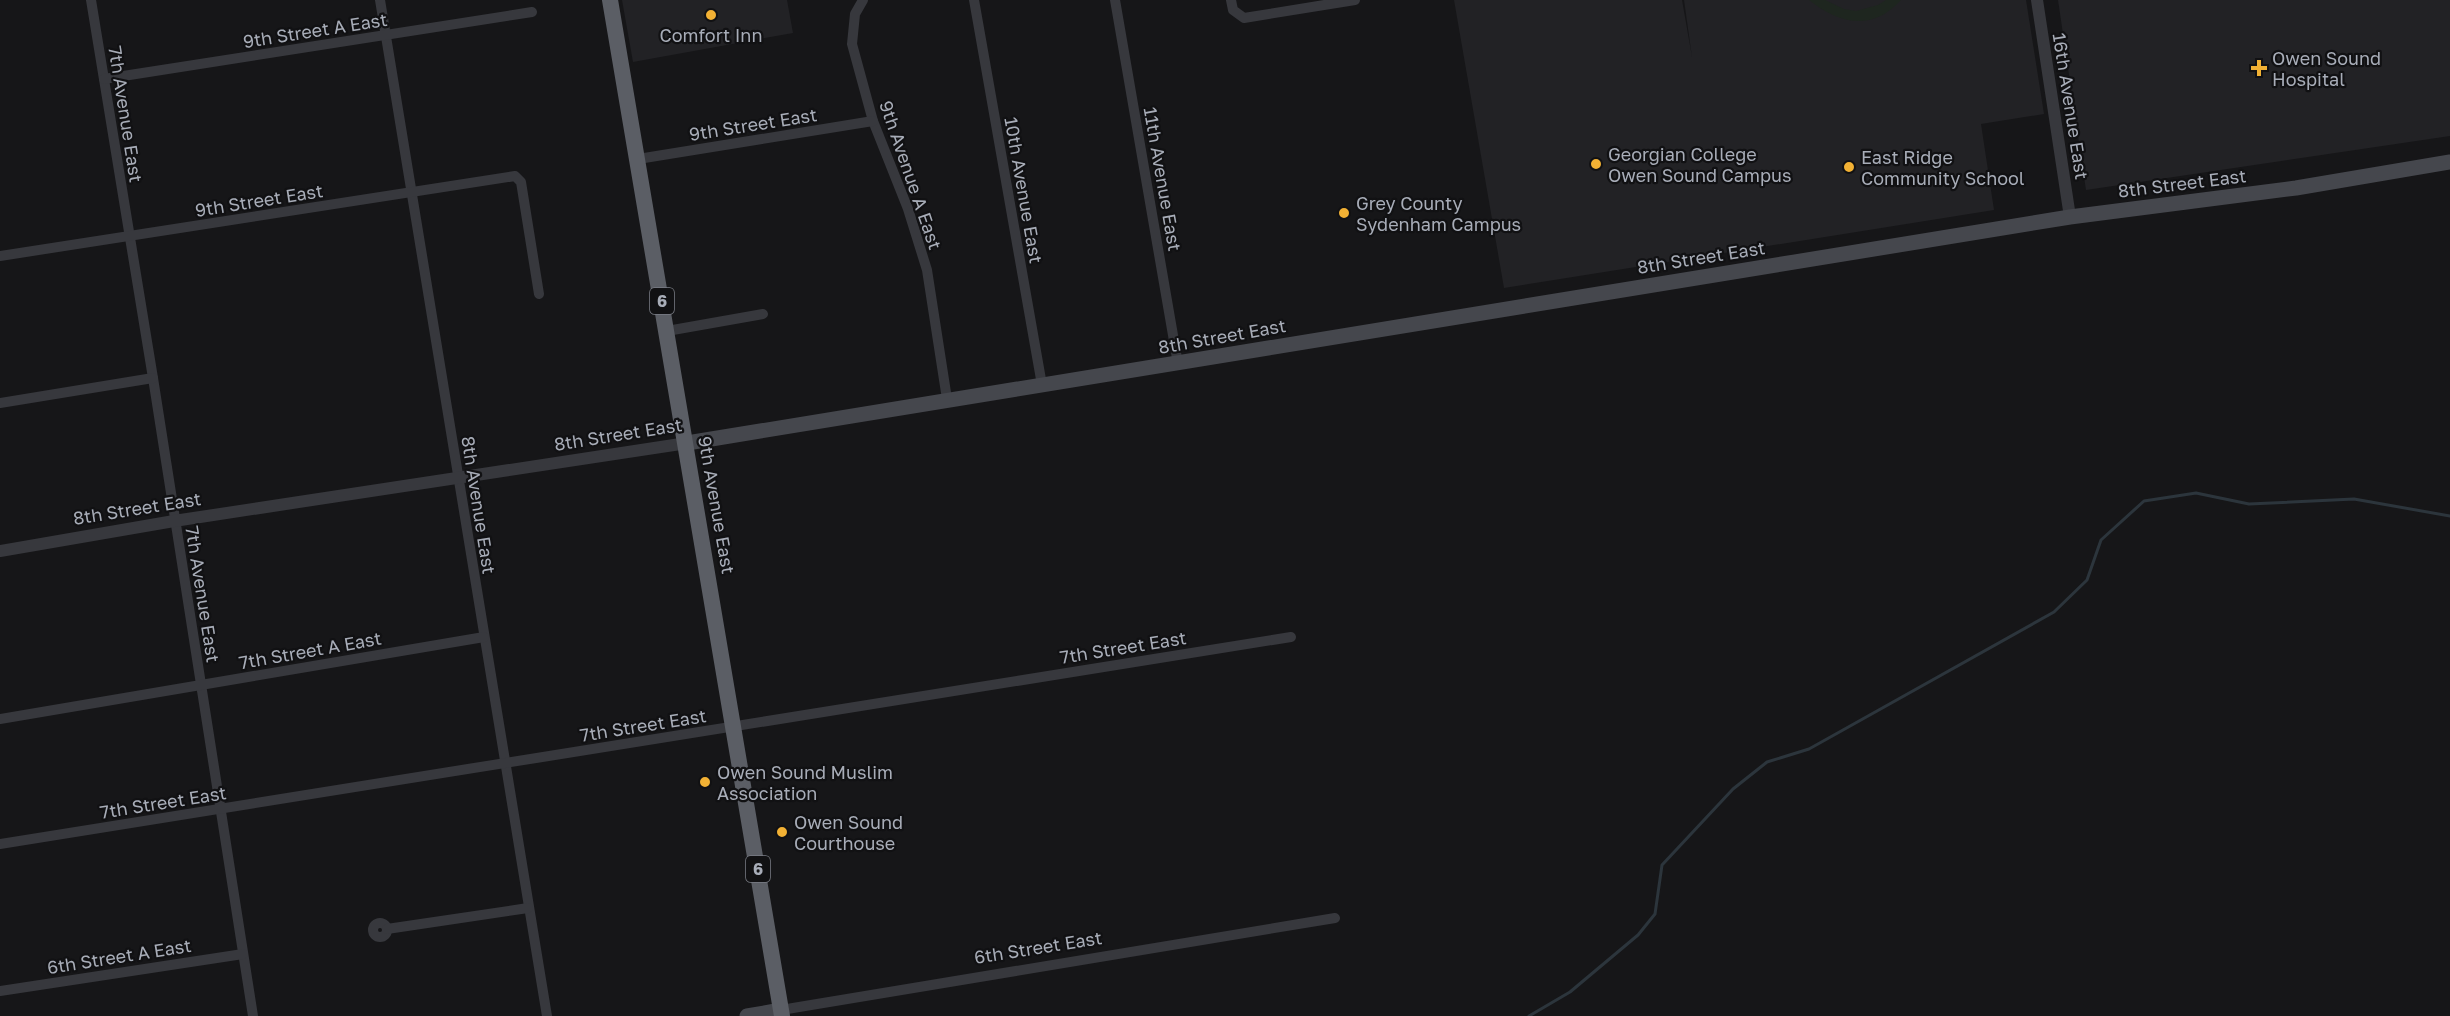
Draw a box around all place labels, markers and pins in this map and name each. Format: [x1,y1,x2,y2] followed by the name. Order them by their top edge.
[704,8,718,22] marker: Comfort Inn
[659,24,763,46] place label: Comfort Inn
[2272,47,2381,90] place label: Owen Sound Hospital
[2250,59,2268,77] marker: Owen Sound Hospital
[1608,143,1791,186] place label: Georgian College Owen Sound Campus
[1861,146,2025,189] place label: East Ridge Community School
[1589,157,1603,171] marker: Georgian College Owen Sound Campus
[1842,160,1856,174] marker: East Ridge Community School
[1356,192,1521,235] place label: Grey County Sydenham Campus
[1337,206,1351,220] marker: Grey County Sydenham Campus
[717,761,893,804] place label: Owen Sound Muslim Association
[698,775,712,789] marker: Owen Sound Muslim Association
[794,811,903,854] place label: Owen Sound Courthouse
[775,825,789,839] marker: Owen Sound Courthouse

